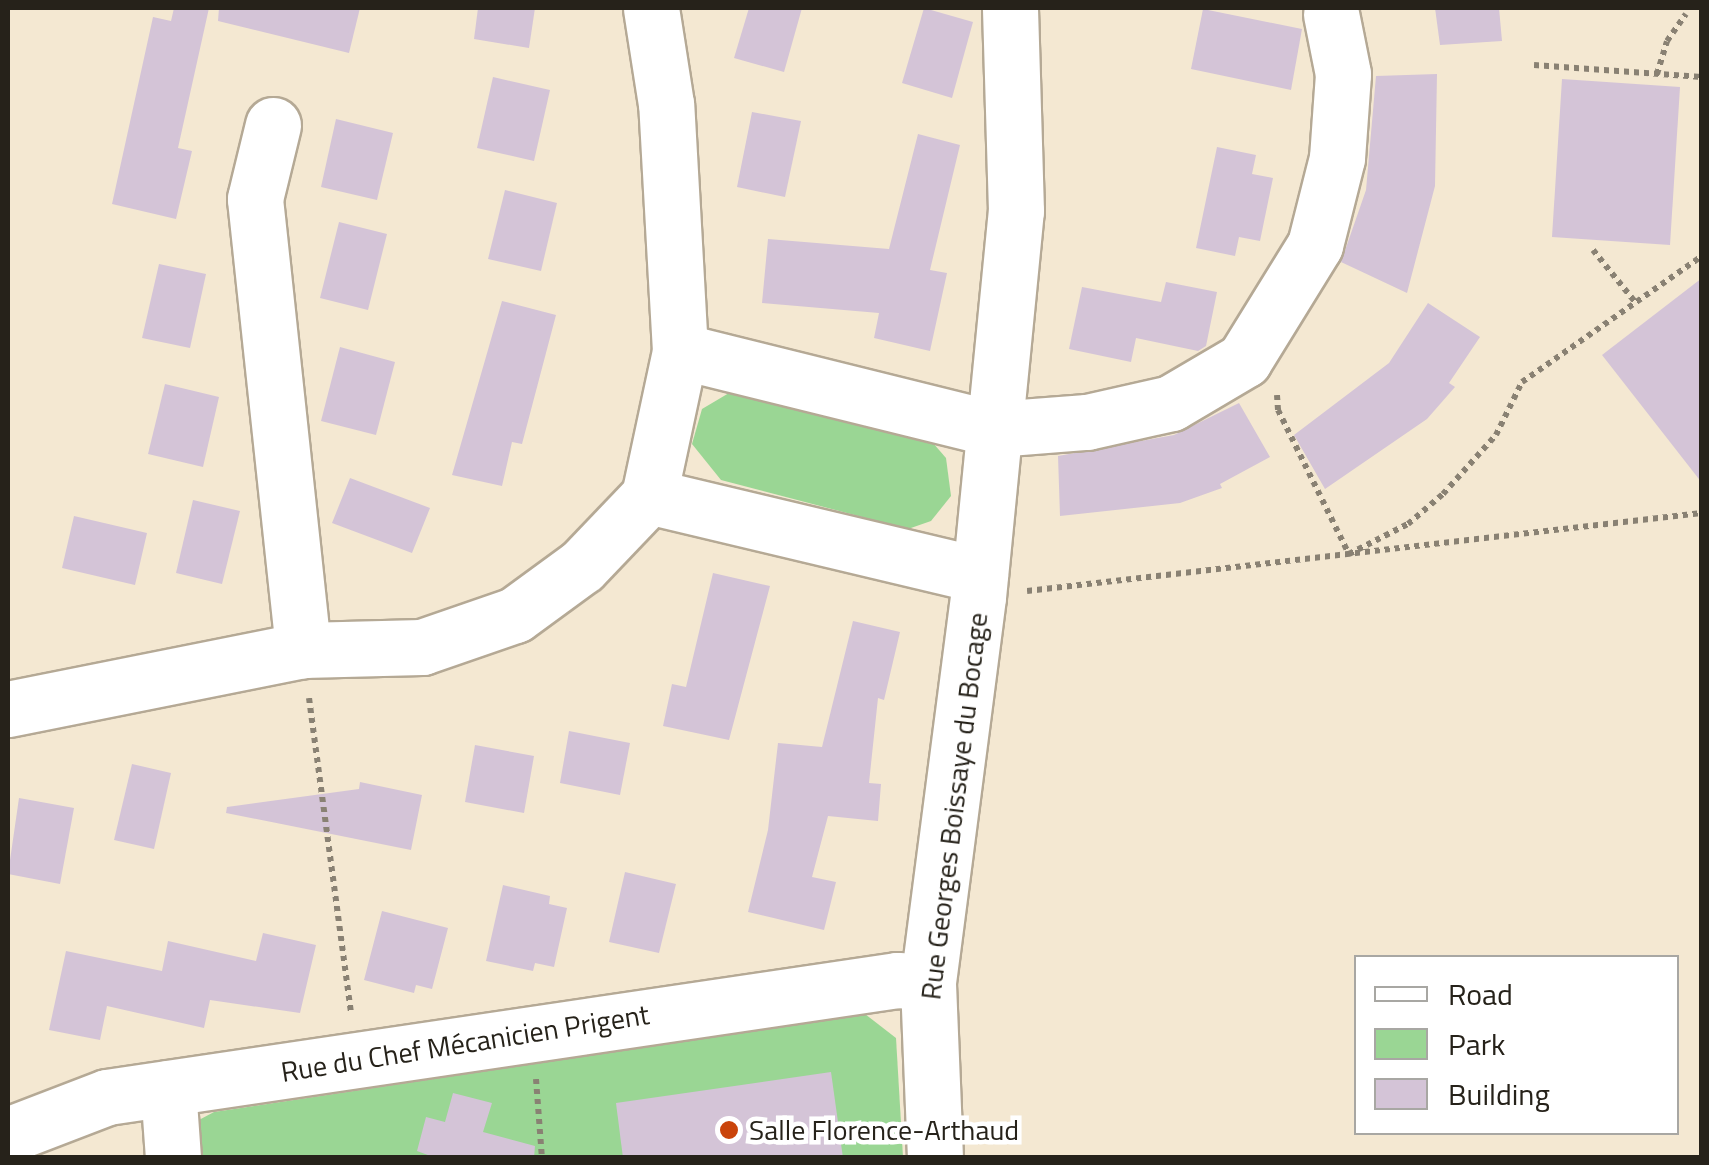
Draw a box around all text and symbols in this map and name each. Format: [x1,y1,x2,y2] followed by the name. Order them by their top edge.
[914,610,994,1002] street label: Rue Georges Boissaye du Bocage
[1354,955,1679,1135] legend
[1448,971,1513,1017] text: Road
[278,997,652,1089] street label: Rue du Chef Mécanicien Prigent
[1448,1021,1505,1067] text: Park
[1448,1071,1550,1117] text: Building
[749,1113,1019,1147] place label: Salle Florence-Arthaud
[718,1119,740,1141] marker: Salle Florence-Arthaud

